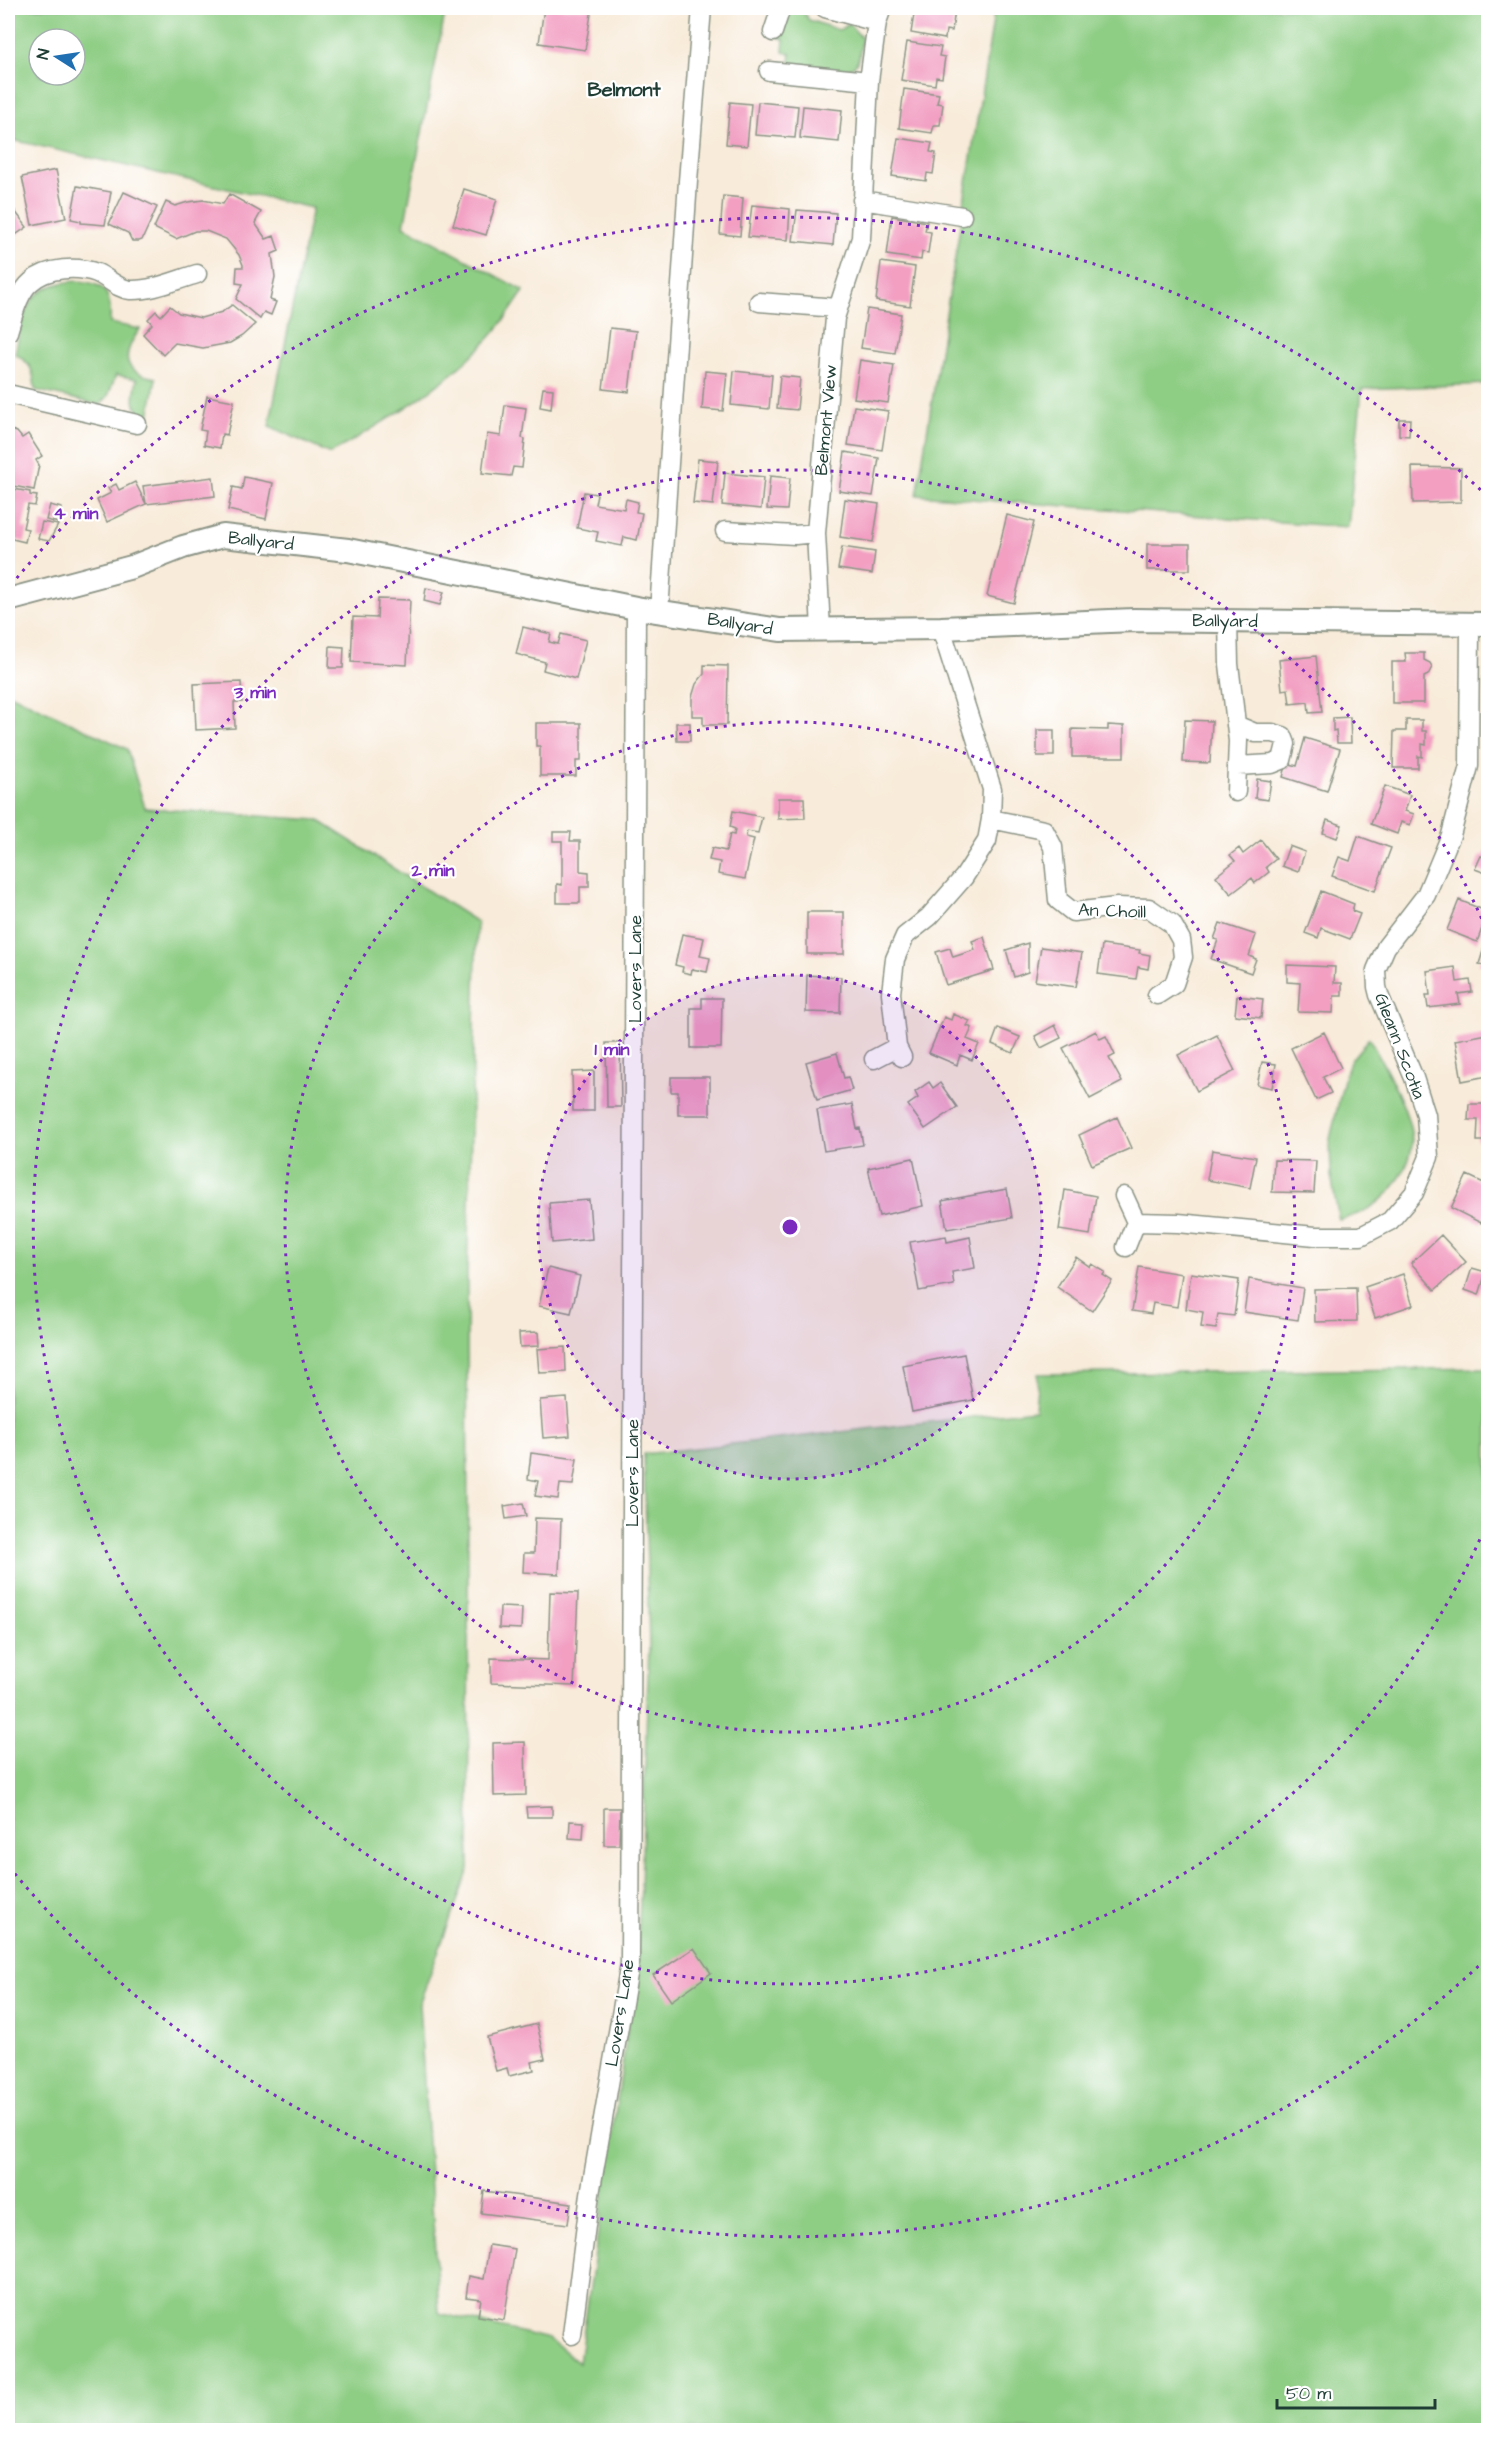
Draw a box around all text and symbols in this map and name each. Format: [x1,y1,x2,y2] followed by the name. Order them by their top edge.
[27,27,87,87] north arrow
[32,47,55,61] text: N
[587,76,661,104] district label: Belmont
[809,363,843,477] street label: Belmont View
[53,501,99,526] text: 4 min
[227,525,295,558] street label: Ballyard
[705,607,774,642] street label: Ballyard
[1192,608,1258,635] street label: Ballyard
[233,680,276,705] text: 3 min
[410,858,455,883] text: 2 min
[1078,897,1147,925] street label: An Choill
[623,915,648,1023] street label: Lovers Lane
[1368,989,1432,1103] street label: Gleann Scotia
[594,1037,630,1062] text: 1 min
[780,1217,800,1237] centre of rings
[620,1419,645,1527] street label: Lovers Lane
[599,1957,641,2068] street label: Lovers Lane
[1277,2372,1434,2410] scale bar
[1286,2381,1331,2406] text: 50 m

